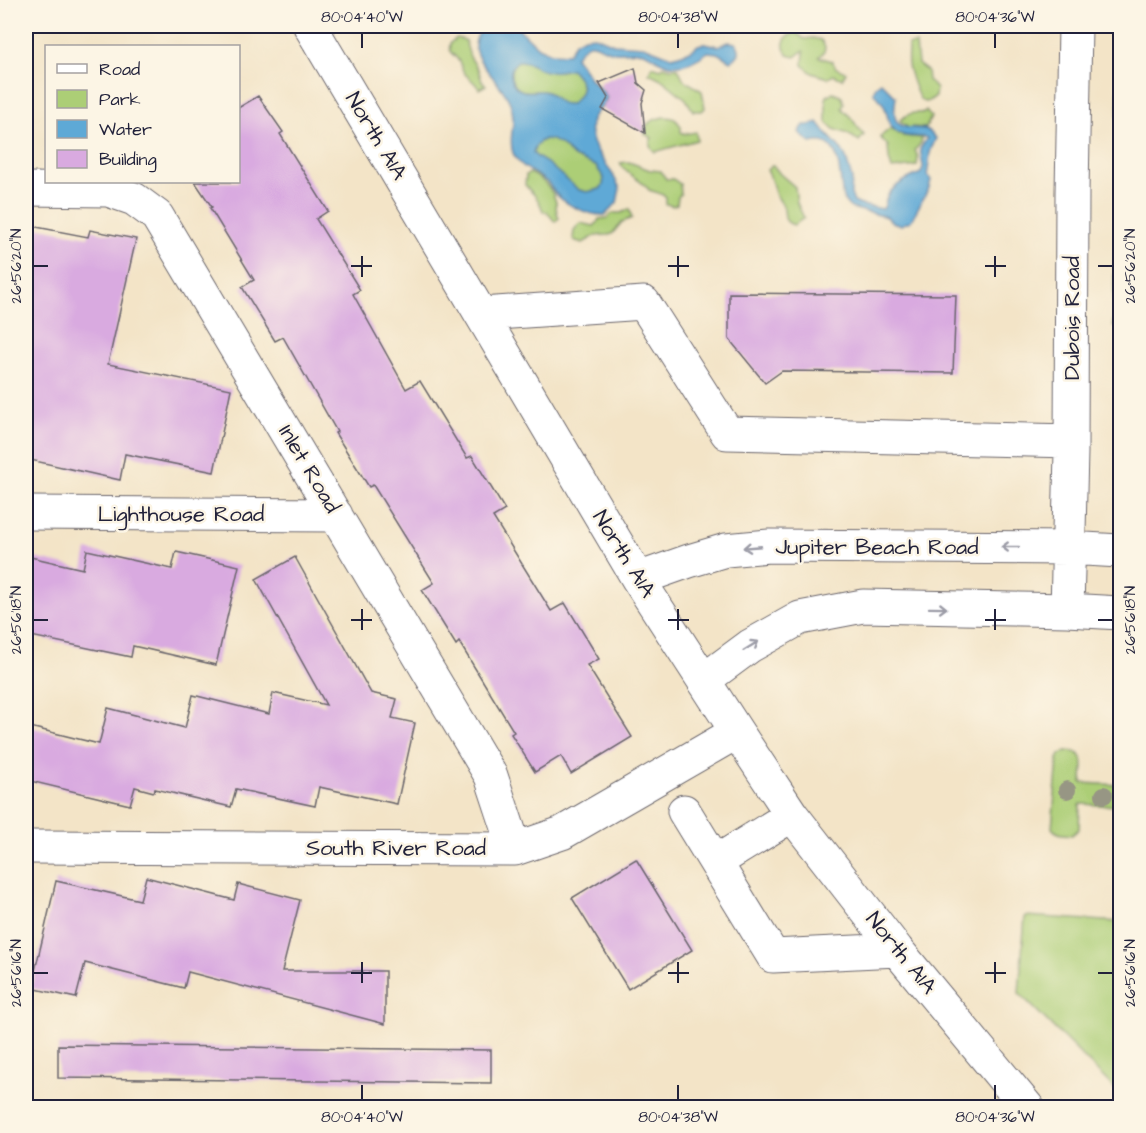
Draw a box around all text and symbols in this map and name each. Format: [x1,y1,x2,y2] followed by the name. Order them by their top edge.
[321,7,403,28] text: 80°04'40"W
[638,7,718,28] text: 80°04'38"W
[955,7,1035,28] text: 80°04'36"W
[45,45,240,183] legend
[99,57,140,82] text: Road
[338,86,414,186] street label: North A1A
[99,87,141,112] text: Park
[99,117,152,142] text: Water
[99,147,157,173] text: Building
[6,229,27,303] text: 26°56'20"N
[1120,229,1141,303] text: 26°56'20"N
[1057,256,1088,380] street label: Dubois Road
[270,419,348,519] street label: Inlet Road
[98,499,264,531] street label: Lighthouse Road
[585,504,663,604] street label: North A1A
[775,532,979,563] street label: Jupiter Beach Road
[743,542,762,553] one-way arrow
[1000,542,1020,553] one-way arrow
[6,586,27,654] text: 26°56'18"N
[1120,586,1141,654] text: 26°56'18"N
[927,602,947,614] one-way arrow
[742,640,759,652] one-way arrow
[306,833,486,864] street label: South River Road
[858,905,944,1001] street label: North A1A
[6,939,27,1007] text: 26°56'16"N
[1120,939,1141,1007] text: 26°56'16"N
[321,1107,403,1128] text: 80°04'40"W
[638,1107,718,1128] text: 80°04'38"W
[955,1107,1035,1128] text: 80°04'36"W

